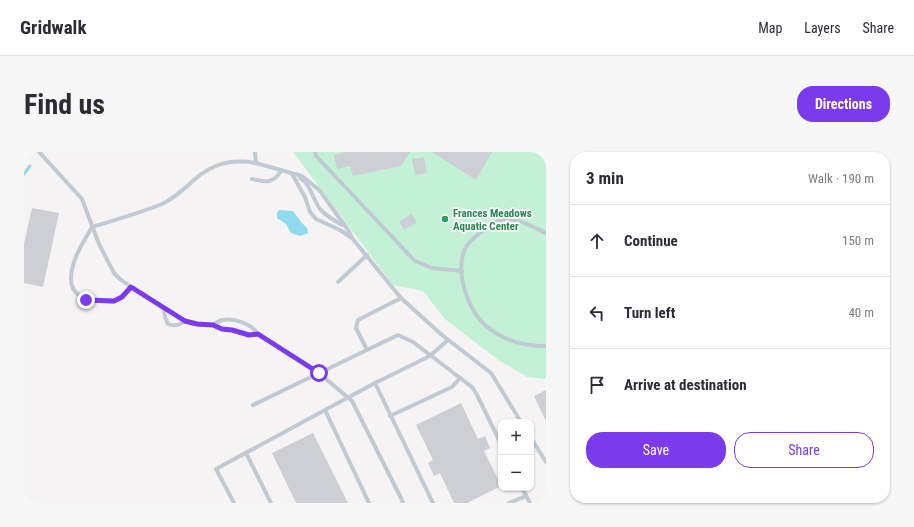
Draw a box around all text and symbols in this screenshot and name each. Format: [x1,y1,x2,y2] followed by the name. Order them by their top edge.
[20,16,86,39] text: Gridwalk
[758,20,782,36] text: Map
[804,20,841,36] text: Layers
[863,20,894,36] text: Share
[797,86,890,122] button: Directions
[24,88,105,121] text: Find us
[586,168,624,188] text: 3 min
[808,171,874,186] text: Walk · 190 m
[453,207,532,233] place label: Frances Meadows Aquatic Center
[440,214,450,224] marker: Frances Meadows Aquatic Center
[586,230,608,252] icon: ahead
[624,232,678,250] text: Continue
[842,233,874,248] text: 150 m
[77,291,95,309] route end
[586,302,608,324] icon: left
[624,304,675,322] text: Turn left
[848,305,874,320] text: 40 m
[310,364,328,382] route start
[586,374,608,396] icon: arrive
[624,376,747,394] text: Arrive at destination
[498,419,534,491] map controls
[498,419,534,455] button: +
[586,432,726,468] button: Save
[734,432,874,468] button: Share
[498,455,534,491] button: −

